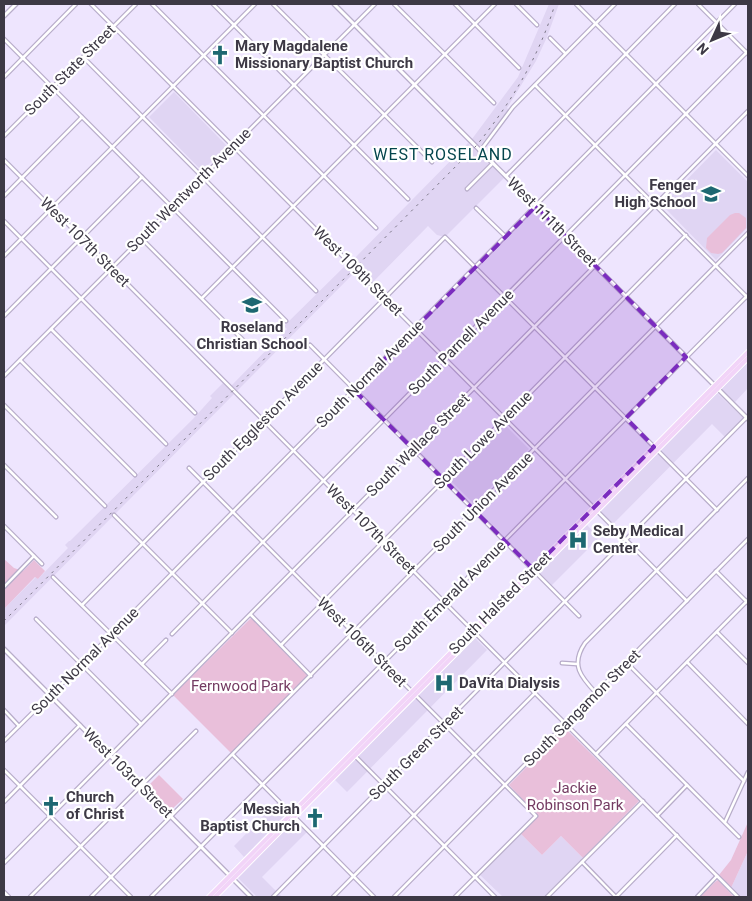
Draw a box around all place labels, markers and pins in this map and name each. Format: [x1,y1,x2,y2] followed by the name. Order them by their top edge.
[235,37,413,72] place label: Mary Magdalene Missionary Baptist Church
[209,44,231,66] church icon: Mary Magdalene Missionary Baptist Church
[614,176,696,211] place label: Fenger High School
[700,183,722,205] school or university icon: Fenger High School
[241,294,263,316] school or university icon: Roseland Christian School
[197,318,308,353] place label: Roseland Christian School
[593,522,683,557] place label: Seby Medical Center
[567,529,589,551] hospital icon: Seby Medical Center
[433,672,455,694] hospital icon: DaVita Dialysis
[459,674,560,692] place label: DaVita Dialysis
[66,788,124,823] place label: Church of Christ
[40,795,62,817] church icon: Church of Christ
[200,800,300,835] place label: Messiah Baptist Church
[304,807,326,829] church icon: Messiah Baptist Church

